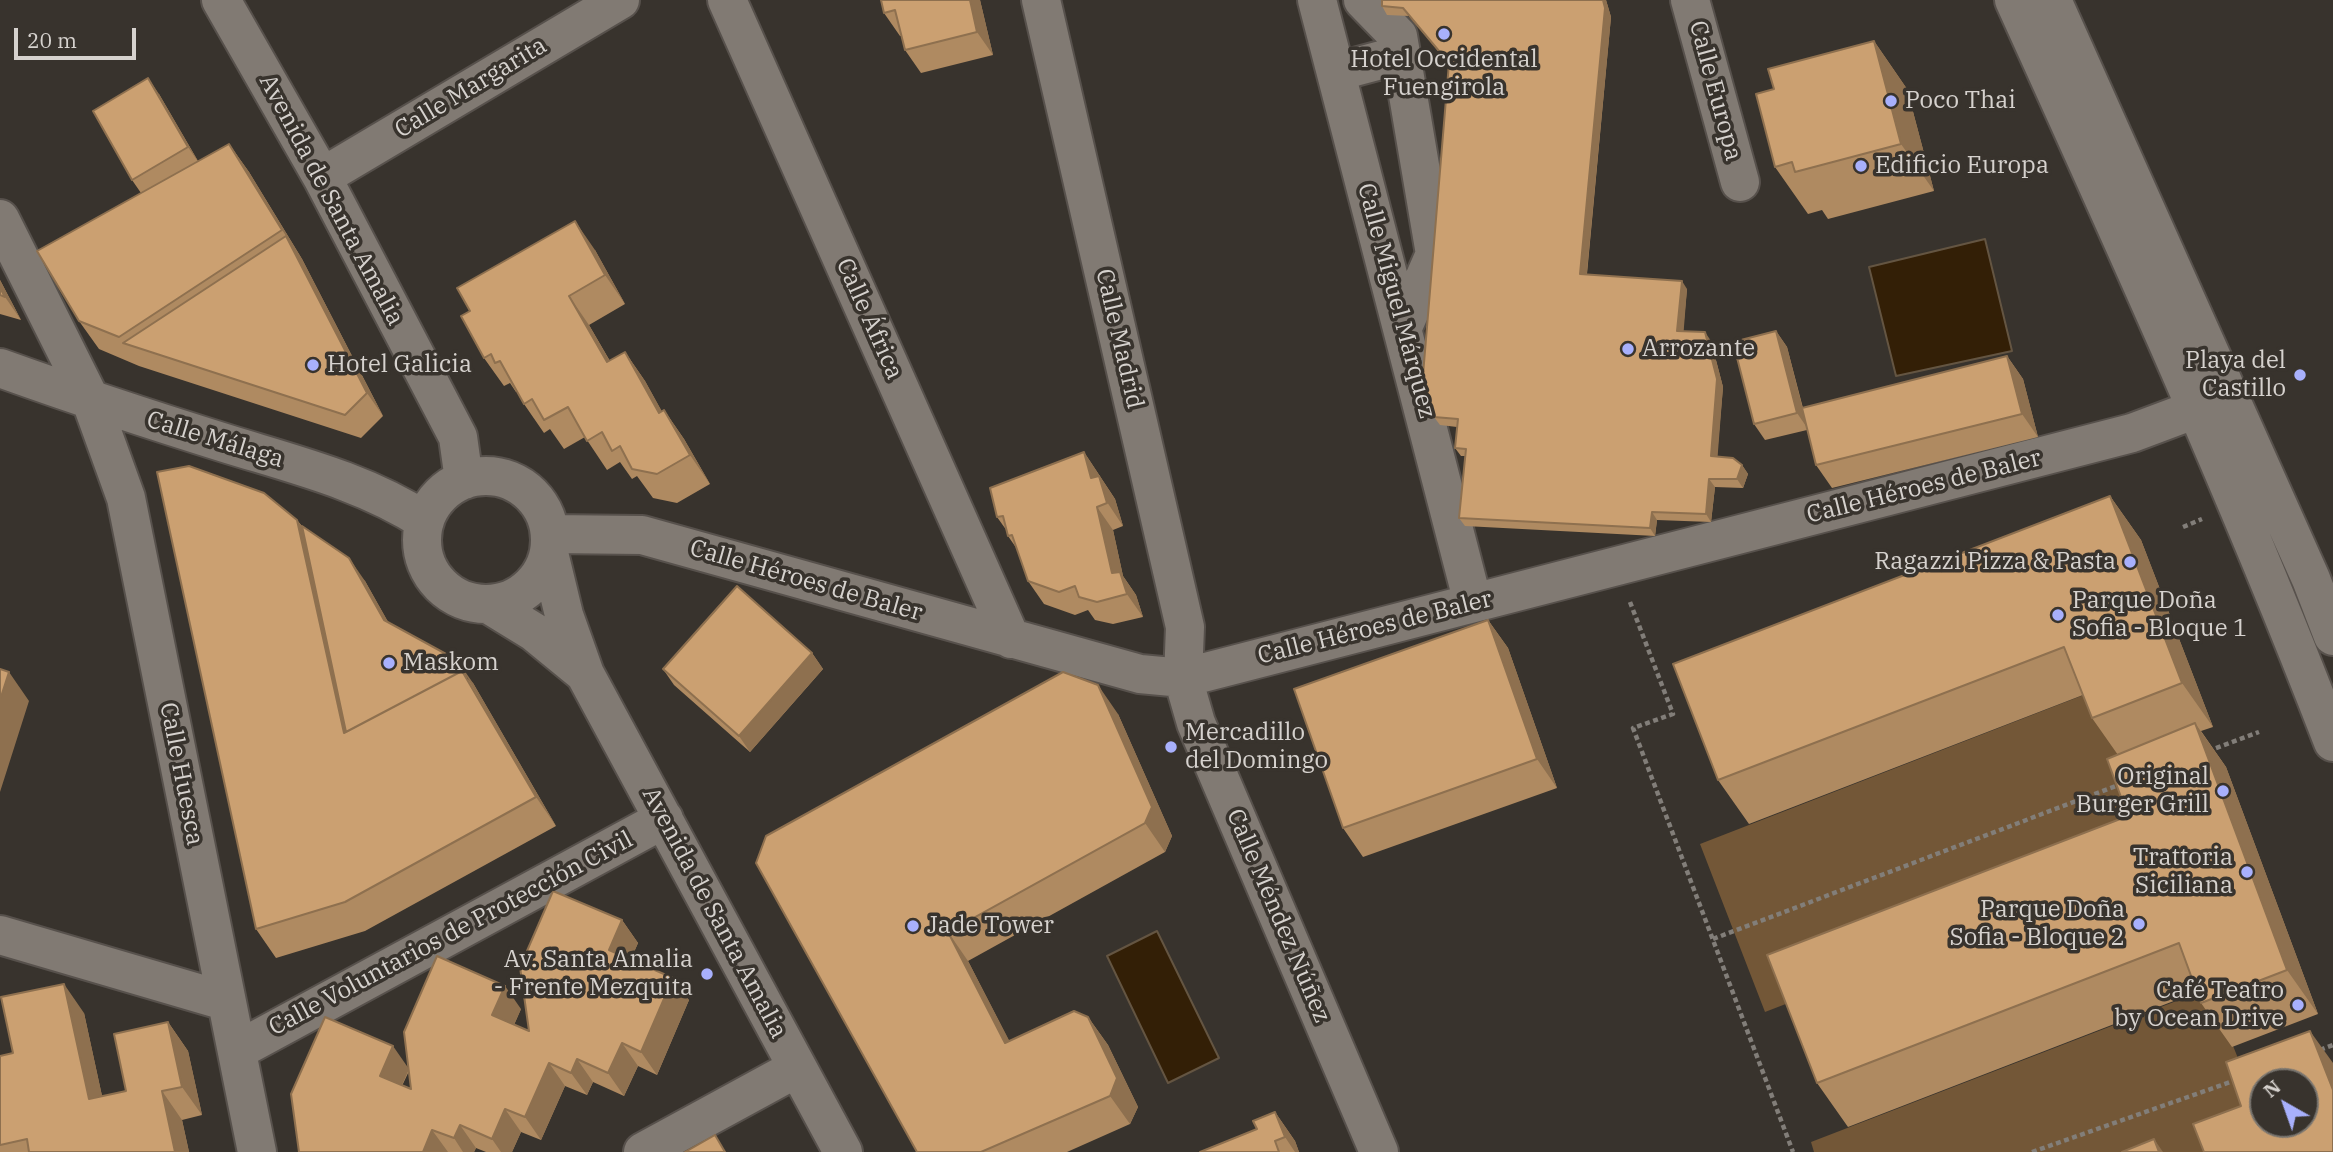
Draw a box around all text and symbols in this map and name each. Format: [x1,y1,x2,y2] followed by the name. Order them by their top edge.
[18,14,140,58] scale bar
[1682,18,1748,164] street label: Calle Europa
[27,26,77,54] text: 20 m
[1436,26,1452,42] marker: Hotel Occidental Fuengirola
[390,31,552,145] street label: Calle Margarita
[1350,46,1538,102] place label: Hotel Occidental Fuengirola
[252,69,410,331] street label: Avenida de Santa Amalia
[1905,87,2016,115] place label: Poco Thai
[1883,93,1899,109] marker: Poco Thai
[1875,152,2049,180] place label: Edificio Europa
[1853,158,1869,174] marker: Edificio Europa
[1351,180,1441,422] street label: Calle Miguel Márquez
[829,254,909,384] street label: Calle África
[1089,266,1149,412] street label: Calle Madrid
[1642,335,1755,363] place label: Arrozante
[1620,341,1636,357] marker: Arrozante
[2185,347,2286,403] place label: Playa del Castillo
[327,351,472,379] place label: Hotel Galicia
[305,357,321,373] marker: Hotel Galicia
[2292,367,2308,383] marker: Playa del Castillo
[143,406,287,474] street label: Calle Málaga
[1804,444,2044,530] street label: Calle Héroes de Baler
[686,534,926,628] street label: Calle Héroes de Baler
[1874,548,2116,576] place label: Ragazzi Pizza & Pasta
[2122,554,2138,570] marker: Ragazzi Pizza & Pasta
[1255,585,1495,671] street label: Calle Héroes de Baler
[2072,587,2247,643] place label: Parque Doña Sofia - Bloque 1
[2050,607,2066,623] marker: Parque Doña Sofia - Bloque 1
[403,649,499,677] place label: Maskom
[381,655,397,671] marker: Maskom
[153,700,209,848] street label: Calle Huesca
[1185,719,1328,775] place label: Mercadillo del Domingo
[1163,739,1179,755] marker: Mercadillo del Domingo
[2076,763,2209,819] place label: Original Burger Grill
[635,782,793,1044] street label: Avenida de Santa Amalia
[2215,783,2231,799] marker: Original Burger Grill
[1220,805,1336,1027] street label: Calle Méndez Núñez
[264,826,638,1042] street label: Calle Voluntarios de Protección Civil
[2133,844,2233,900] place label: Trattoria Siciliana
[2239,864,2255,880] marker: Trattoria Siciliana
[1950,896,2125,952] place label: Parque Doña Sofia - Bloque 2
[927,912,1054,940] place label: Jade Tower
[2131,916,2147,932] marker: Parque Doña Sofia - Bloque 2
[905,918,921,934] marker: Jade Tower
[494,946,693,1002] place label: Av. Santa Amalia - Frente Mezquita
[699,966,715,982] marker: Av. Santa Amalia - Frente Mezquita
[2114,977,2284,1033] place label: Café Teatro by Ocean Drive
[2290,997,2306,1013] marker: Café Teatro by Ocean Drive
[2249,1068,2319,1138] north arrow
[2258,1074,2285,1102] text: N

